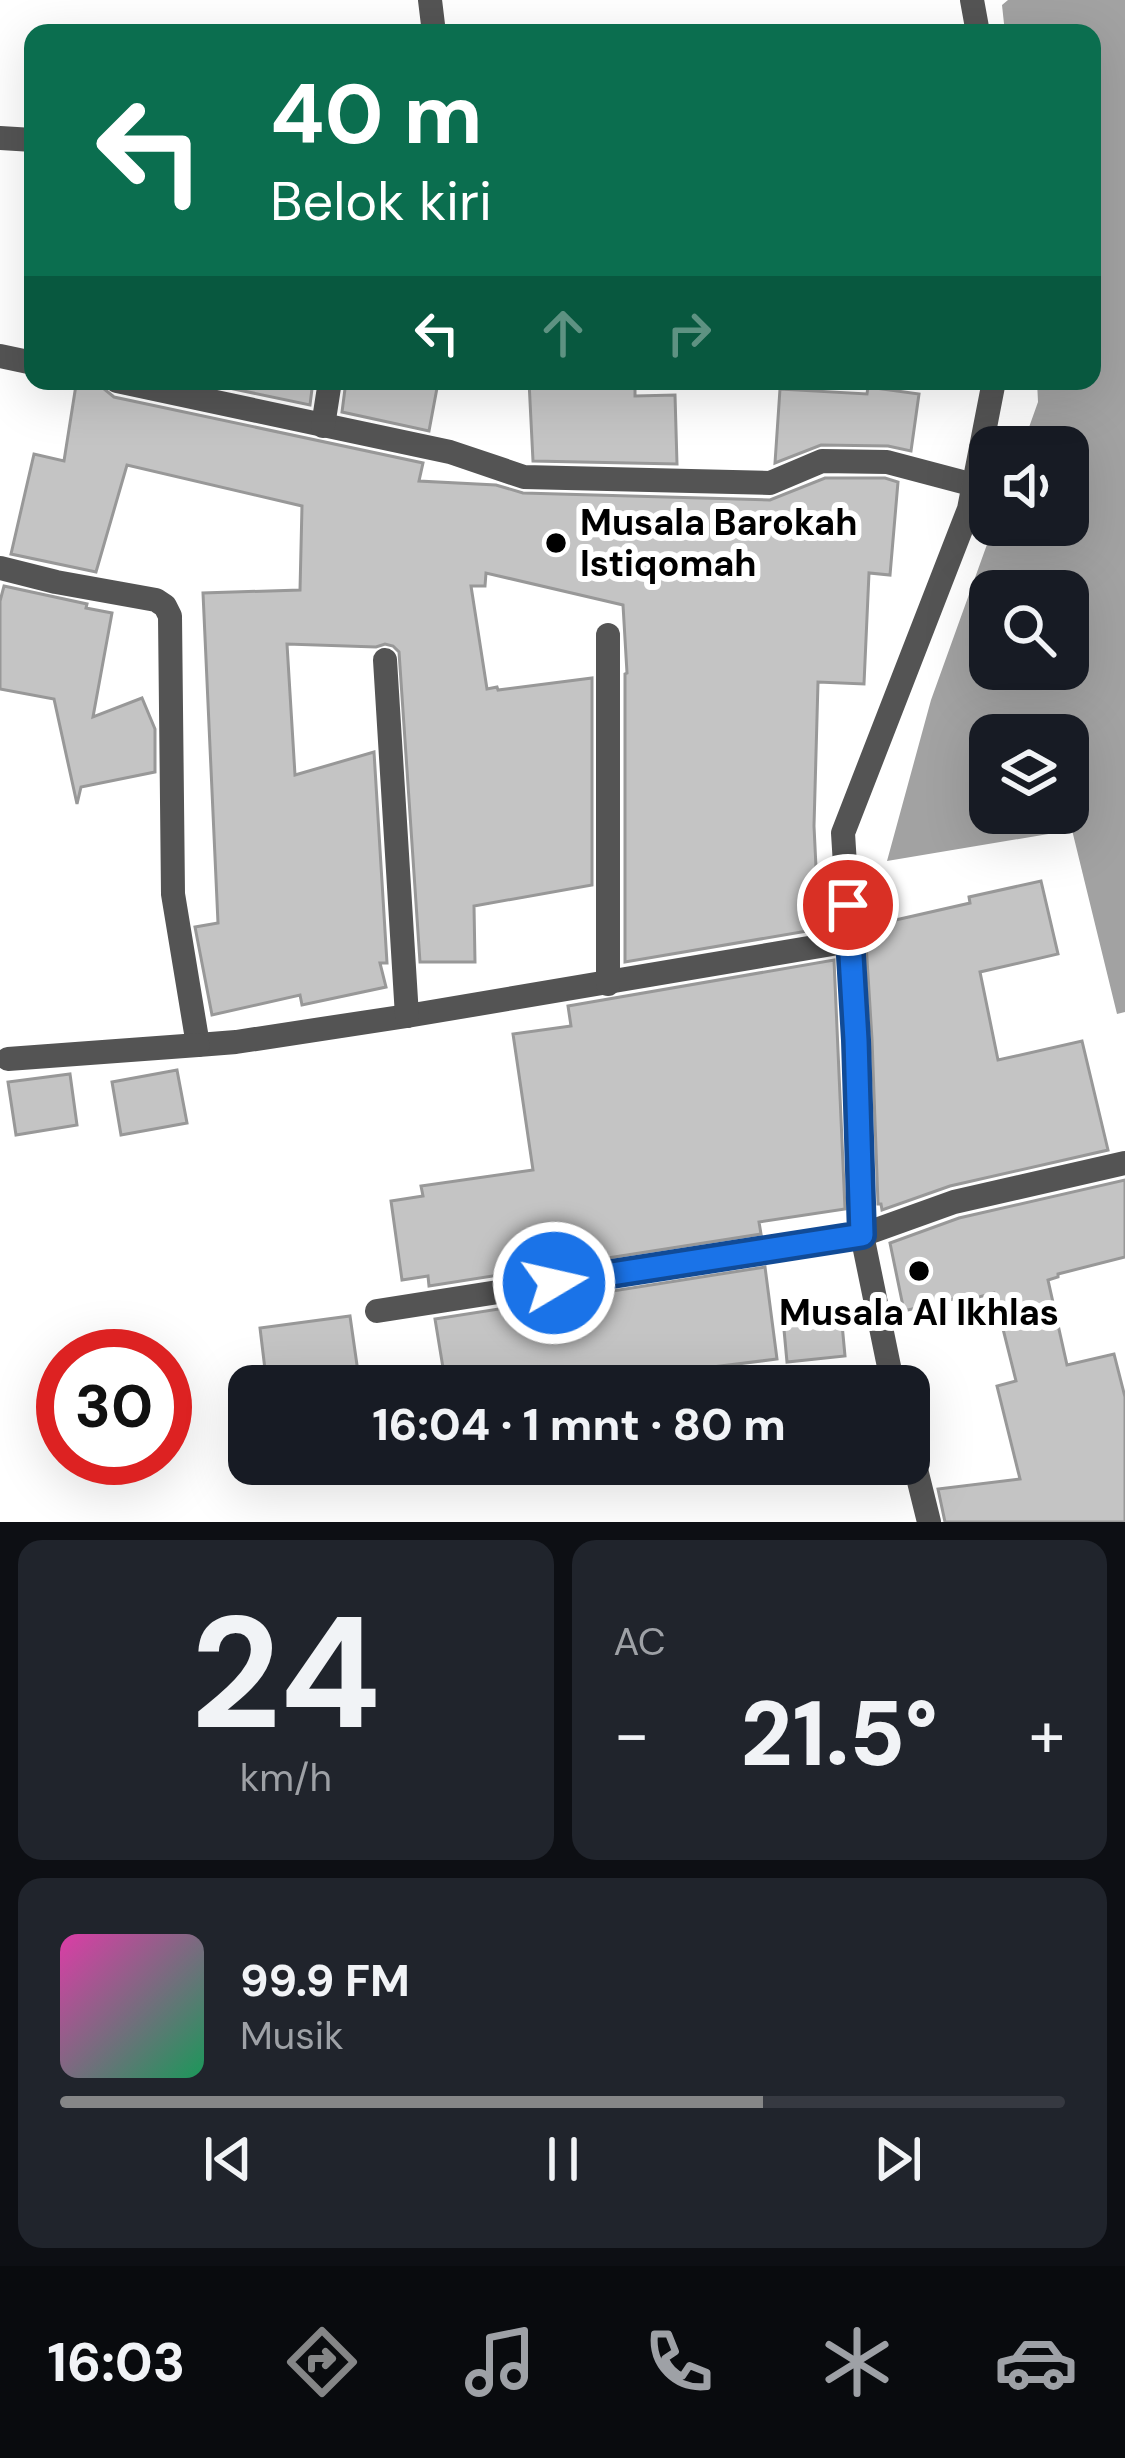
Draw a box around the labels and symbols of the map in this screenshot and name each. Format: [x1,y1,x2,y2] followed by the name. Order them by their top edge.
[580,499,857,587] place label: Musala Barokah Istiqomah
[543,530,569,556] marker: Musala Barokah Istiqomah
[797,854,899,956] pin
[491,1220,617,1346] position arrow
[906,1258,932,1284] marker: Musala Al Ikhlas
[779,1289,1059,1336] place label: Musala Al Ikhlas
[36,1329,192,1485] speed limit sign: 30

